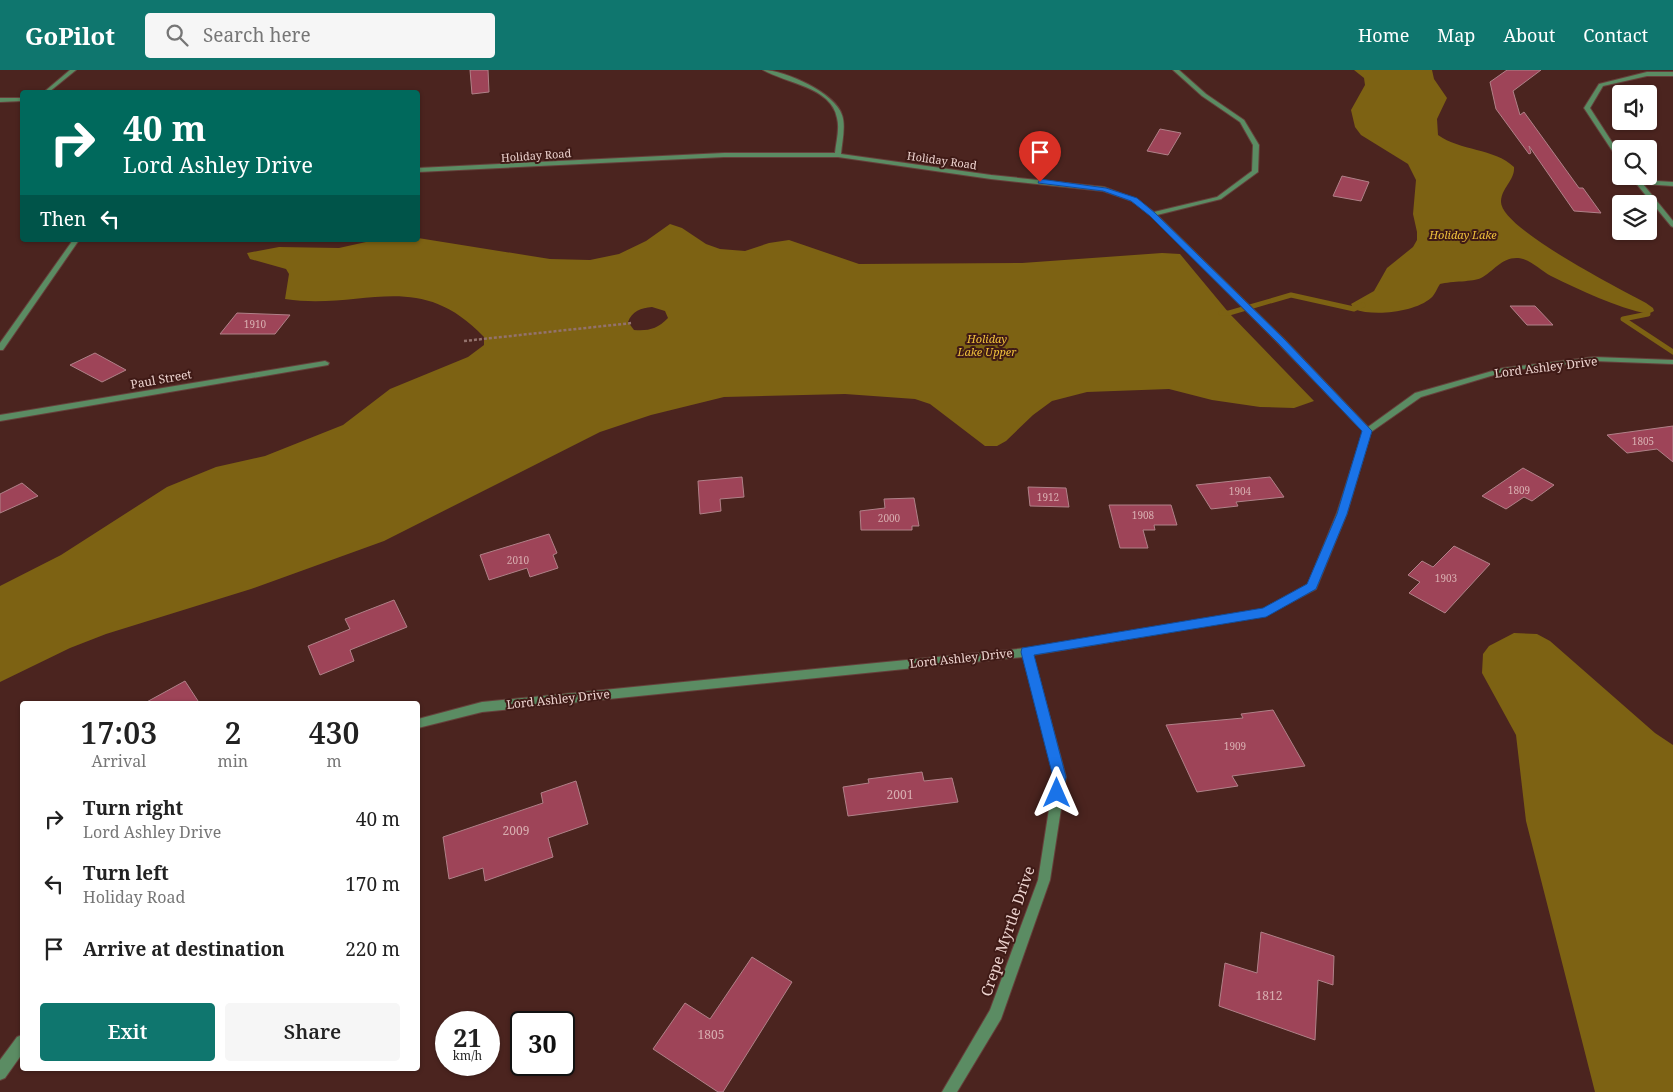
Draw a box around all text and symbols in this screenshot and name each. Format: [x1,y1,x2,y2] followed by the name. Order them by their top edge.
[145,13,495,58] search box
[25,19,115,52] text: GoPilot
[163,21,191,49] icon: search
[203,22,311,48] text: Search here
[1358,23,1409,47] text: Home
[1437,23,1475,47] text: Map
[1503,23,1555,47] text: About
[1583,23,1648,47] text: Contact
[1612,85,1657,240] map controls
[1612,85,1657,130] button: sound
[123,104,206,151] text: 40 m
[40,110,105,175] icon: right
[1019,131,1061,182] pin
[1026,138,1054,166] icon: arrive
[1612,140,1657,185] button: search
[500,145,572,165] street label: Holiday Road
[906,148,978,172] street label: Holiday Road
[123,149,313,179] text: Lord Ashley Drive
[1612,195,1657,240] button: layers
[96,205,124,233] icon: left
[40,206,86,232] text: Then
[1428,227,1497,242] water label: Holiday Lake
[244,317,267,331] house number: 1910
[957,331,1017,359] water label: Holiday Lake Upper
[1494,352,1598,382] street label: Lord Ashley Drive
[129,365,193,393] street label: Paul Street
[1632,434,1654,448] house number: 1805
[1508,483,1530,497] house number: 1809
[1229,484,1252,498] house number: 1904
[1037,490,1059,504] house number: 1912
[1132,508,1155,522] house number: 1908
[878,511,901,525] house number: 2000
[507,553,530,567] house number: 2010
[1435,571,1458,585] house number: 1903
[909,644,1013,672] street label: Lord Ashley Drive
[506,685,610,713] street label: Lord Ashley Drive
[81,712,157,753] text: 17:03
[224,712,241,753] text: 2
[309,712,359,753] text: 430
[1224,739,1246,753] house number: 1909
[91,750,146,772] text: Arrival
[218,750,248,772] text: min
[327,750,342,772] text: m
[1030,766,1082,818] position arrow
[887,786,913,803] house number: 2001
[83,795,183,821] text: Turn right
[40,805,68,833] icon: right
[356,806,400,832] text: 40 m
[83,821,221,843] text: Lord Ashley Drive
[503,822,529,839] house number: 2009
[83,860,169,886] text: Turn left
[975,863,1039,999] street label: Crepe Myrtle Drive
[40,870,68,898] icon: left
[345,871,400,897] text: 170 m
[83,886,185,908] text: Holiday Road
[40,935,68,963] icon: arrive
[83,936,285,962] text: Arrive at destination
[345,936,400,962] text: 220 m
[1256,987,1282,1004] house number: 1812
[40,1003,215,1061] button: Exit
[225,1003,400,1061] button: Share
[510,1011,575,1076] speed limit sign: 30
[453,1020,482,1054] text: 21
[698,1026,724,1043] house number: 1805
[453,1047,482,1064] text: km/h

